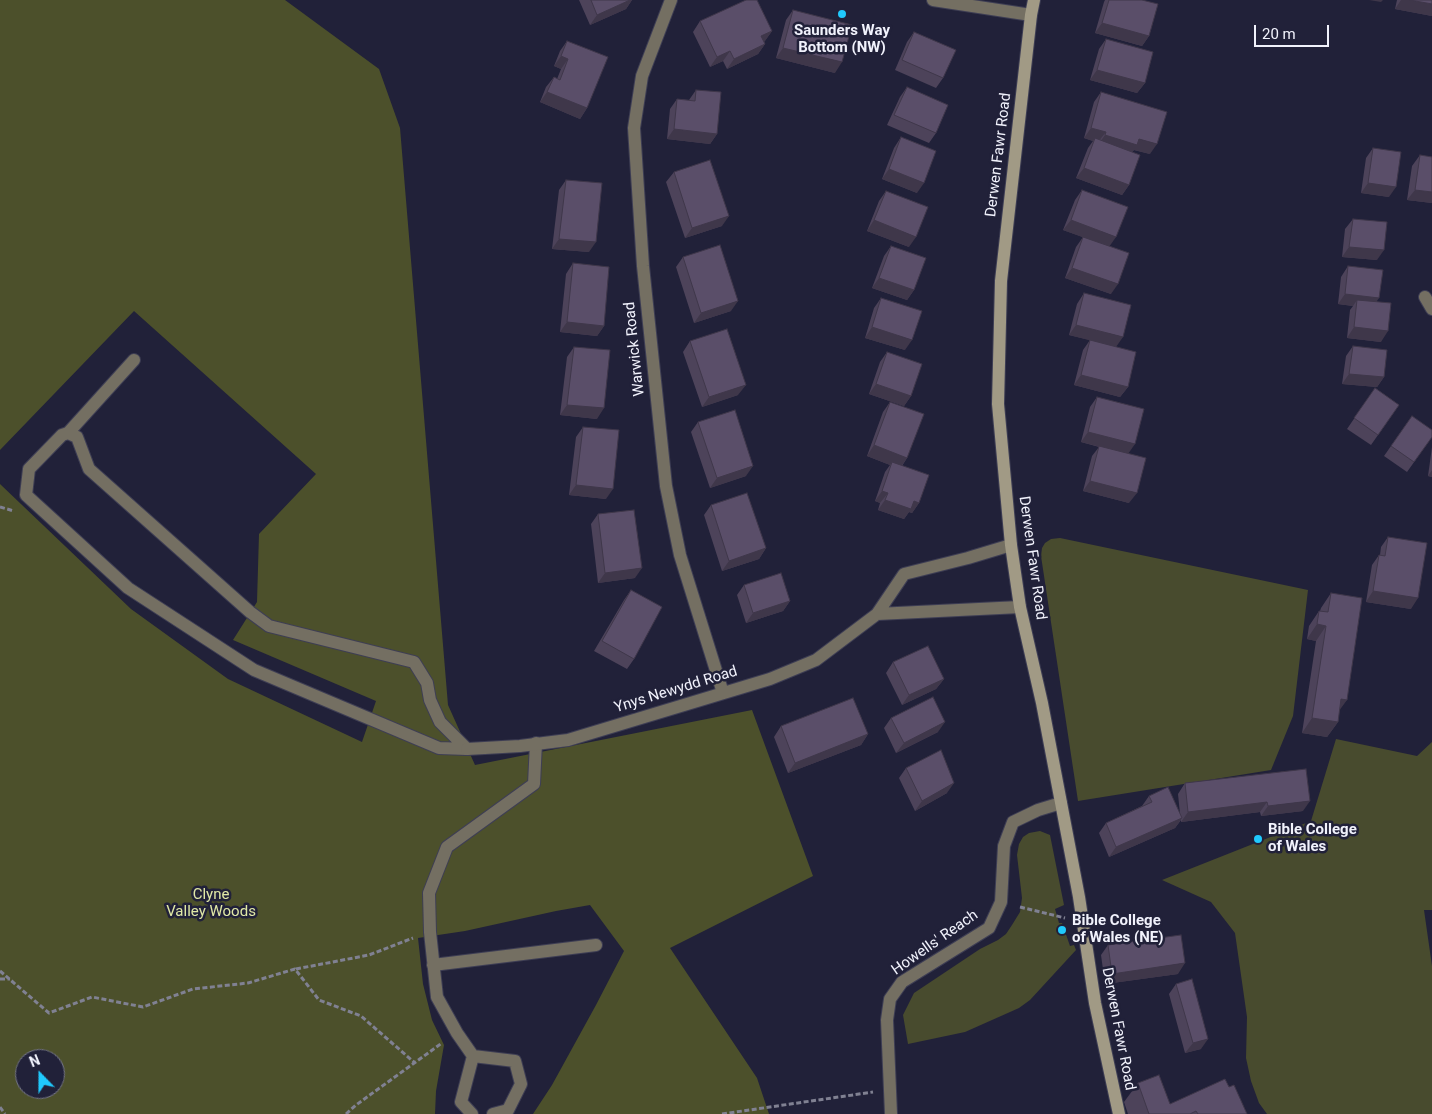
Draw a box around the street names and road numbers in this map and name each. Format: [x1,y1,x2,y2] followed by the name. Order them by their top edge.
[982,92,1016,218] street label: Derwen Fawr Road
[621,301,649,397] street label: Warwick Road
[1014,495,1050,621] street label: Derwen Fawr Road
[612,663,740,717] street label: Ynys Newydd Road
[888,907,982,979] street label: Howells' Reach
[1097,966,1139,1092] street label: Derwen Fawr Road

